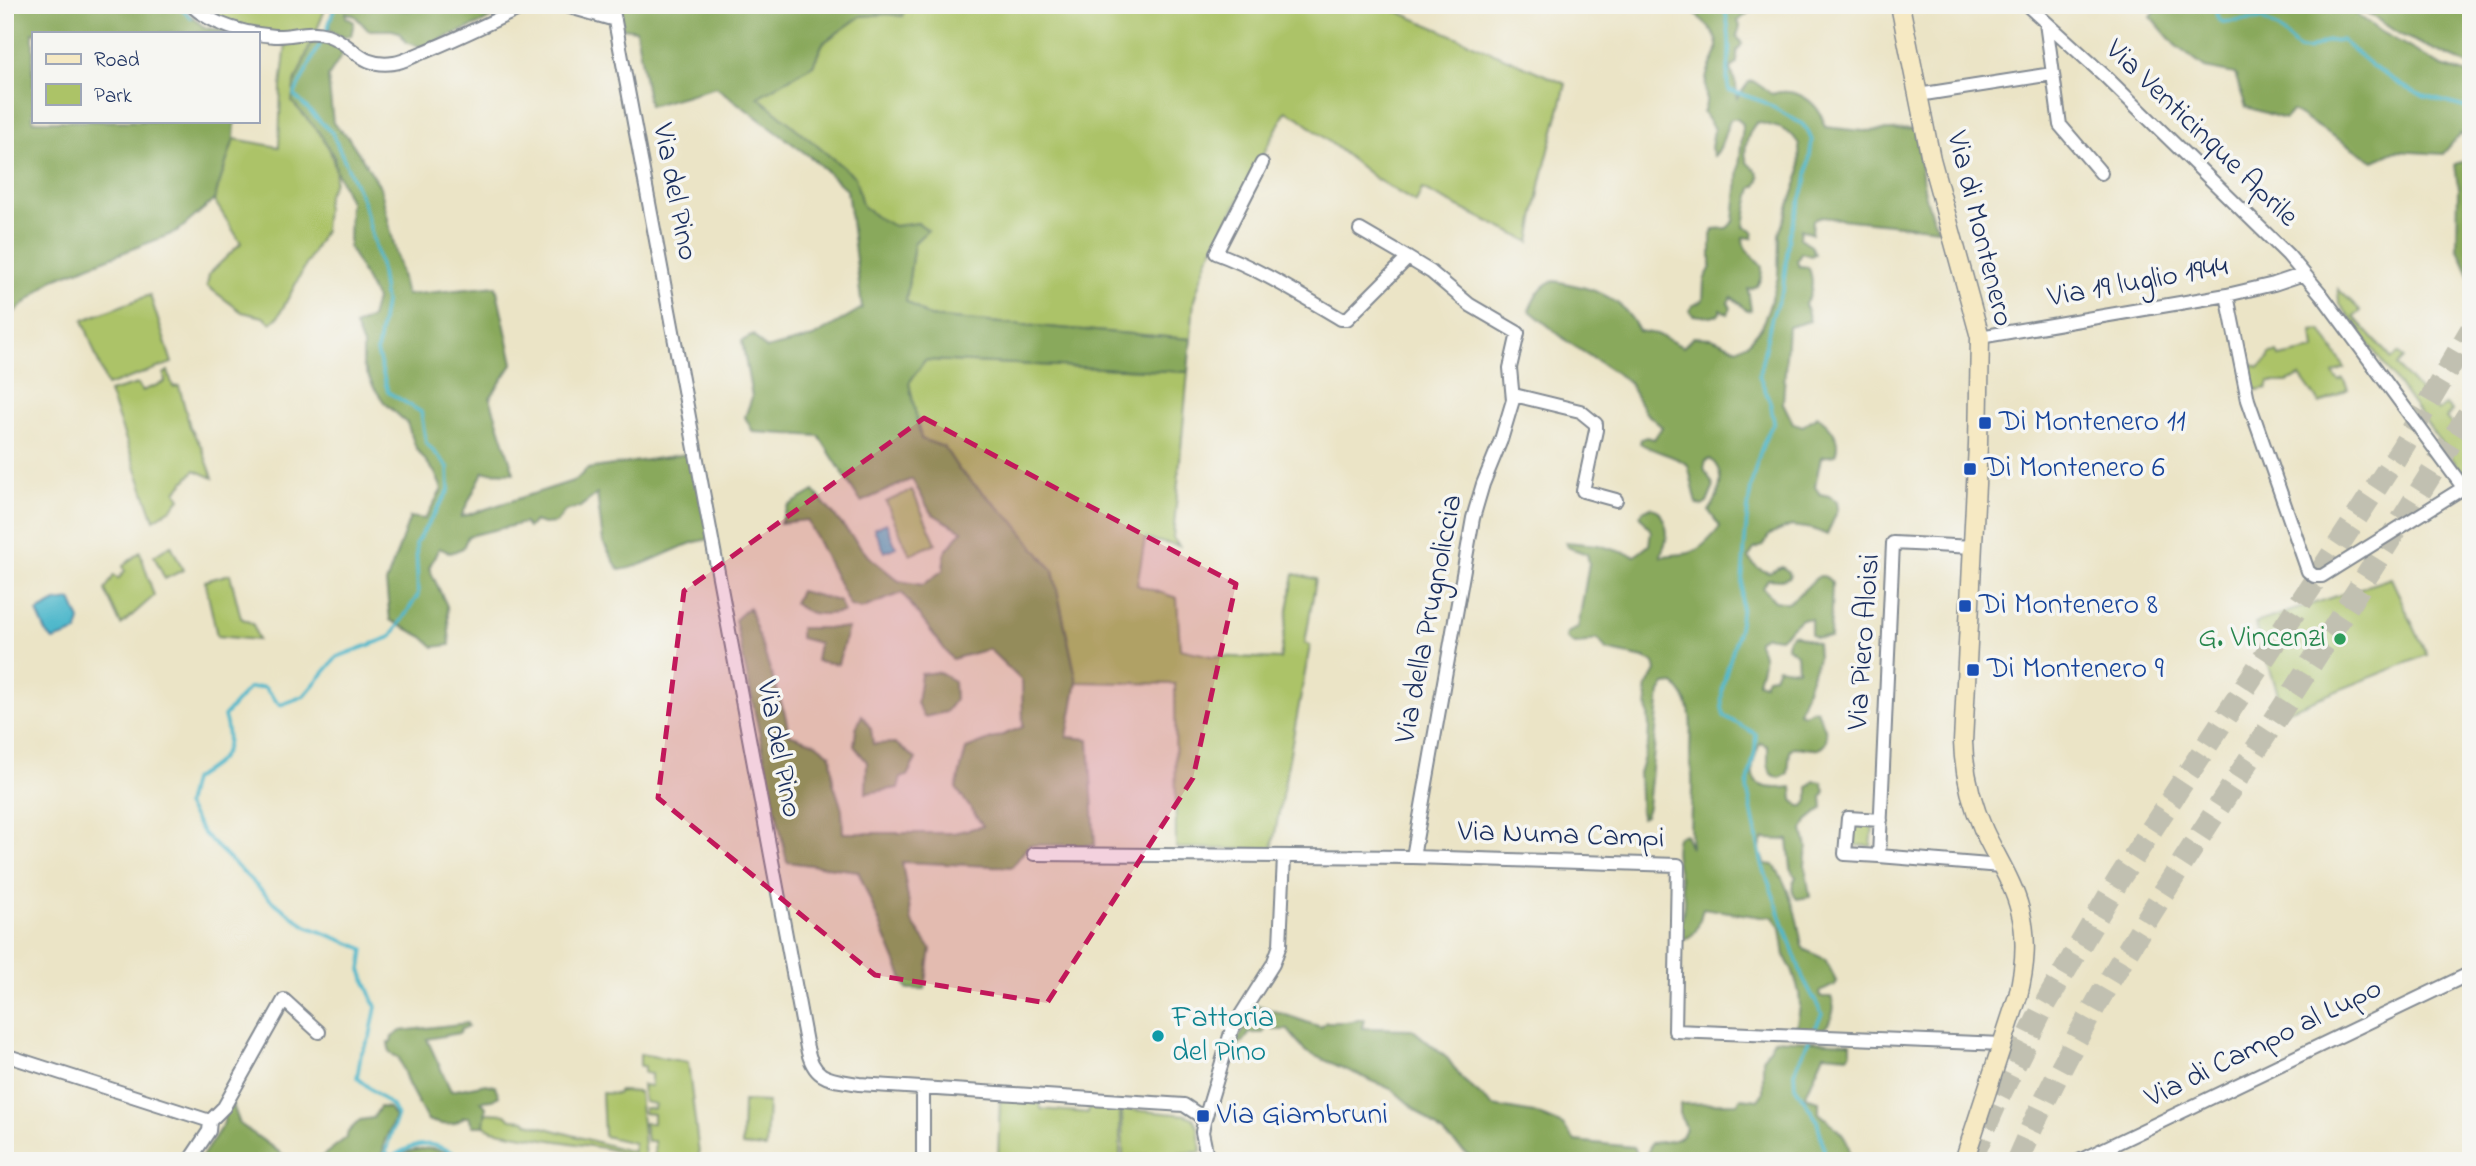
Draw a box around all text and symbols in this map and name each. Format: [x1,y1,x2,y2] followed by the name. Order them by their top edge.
[2093,29,2308,239] street label: Via Venticinque Aprile
[32,32,259,122] legend
[94,46,140,76] text: Road
[94,82,133,112] text: Park
[639,119,709,264] street label: Via del Pino
[1933,126,2025,331] street label: Via di Montenero
[2044,246,2231,321] street label: Via 19 luglio 1944
[1998,401,2186,445] place label: Di Montenero 11
[1977,415,1993,431] marker: Di Montenero 11
[1983,447,2165,491] place label: Di Montenero 6
[1962,461,1978,477] marker: Di Montenero 6
[1384,491,1476,748] street label: Via della Prugnoliccia
[1837,552,1893,733] street label: Via Piero Aloisi
[1978,584,2158,628] place label: Di Montenero 8
[1957,598,1973,614] marker: Di Montenero 8
[2198,617,2326,661] place label: G. Vincenzi
[2332,631,2348,647] marker: G. Vincenzi
[1986,648,2164,692] place label: Di Montenero 9
[1965,662,1981,678] marker: Di Montenero 9
[743,676,813,821] street label: Via del Pino
[1456,810,1665,862] street label: Via Numa Campi
[2137,968,2390,1121] street label: Via di Campo al Lupo
[1171,997,1274,1075] place label: Fattoria del Pino
[1150,1028,1166,1044] marker: Fattoria del Pino
[1216,1094,1388,1138] place label: Via Giambruni
[1195,1108,1211,1124] marker: Via Giambruni

